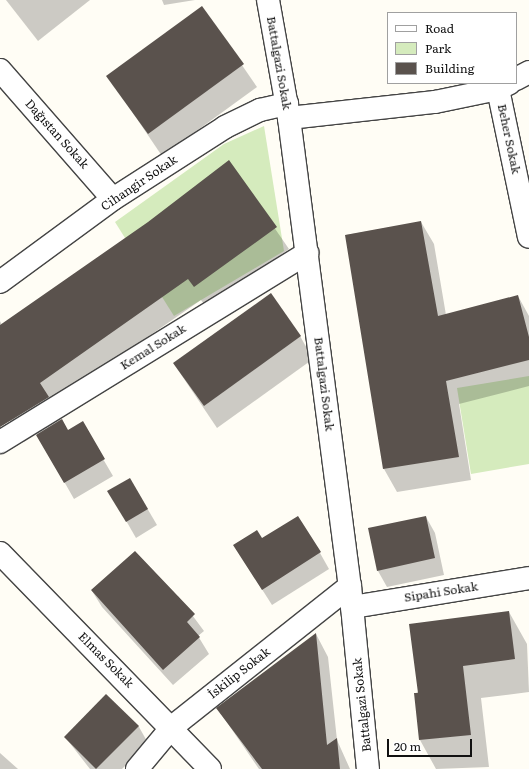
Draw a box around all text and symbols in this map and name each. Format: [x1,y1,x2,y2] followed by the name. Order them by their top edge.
[387,12,517,84] legend
[264,15,294,111] street label: Battalgazi Sokak
[425,19,454,37] text: Road
[425,39,451,57] text: Park
[425,59,474,77] text: Building
[22,96,92,172] street label: Dağıstan Sokak
[495,103,523,175] street label: Beher Sokak
[98,152,180,214] street label: Cihangir Sokak
[118,321,188,373] street label: Kemal Sokak
[311,336,337,432] street label: Battalgazi Sokak
[403,579,479,605] street label: Sipahi Sokak
[75,629,137,691] street label: Elmas Sokak
[205,644,273,702] street label: İskilip Sokak
[350,657,374,753] street label: Battalgazi Sokak
[389,731,474,757] scale bar
[394,737,421,755] text: 20 m

